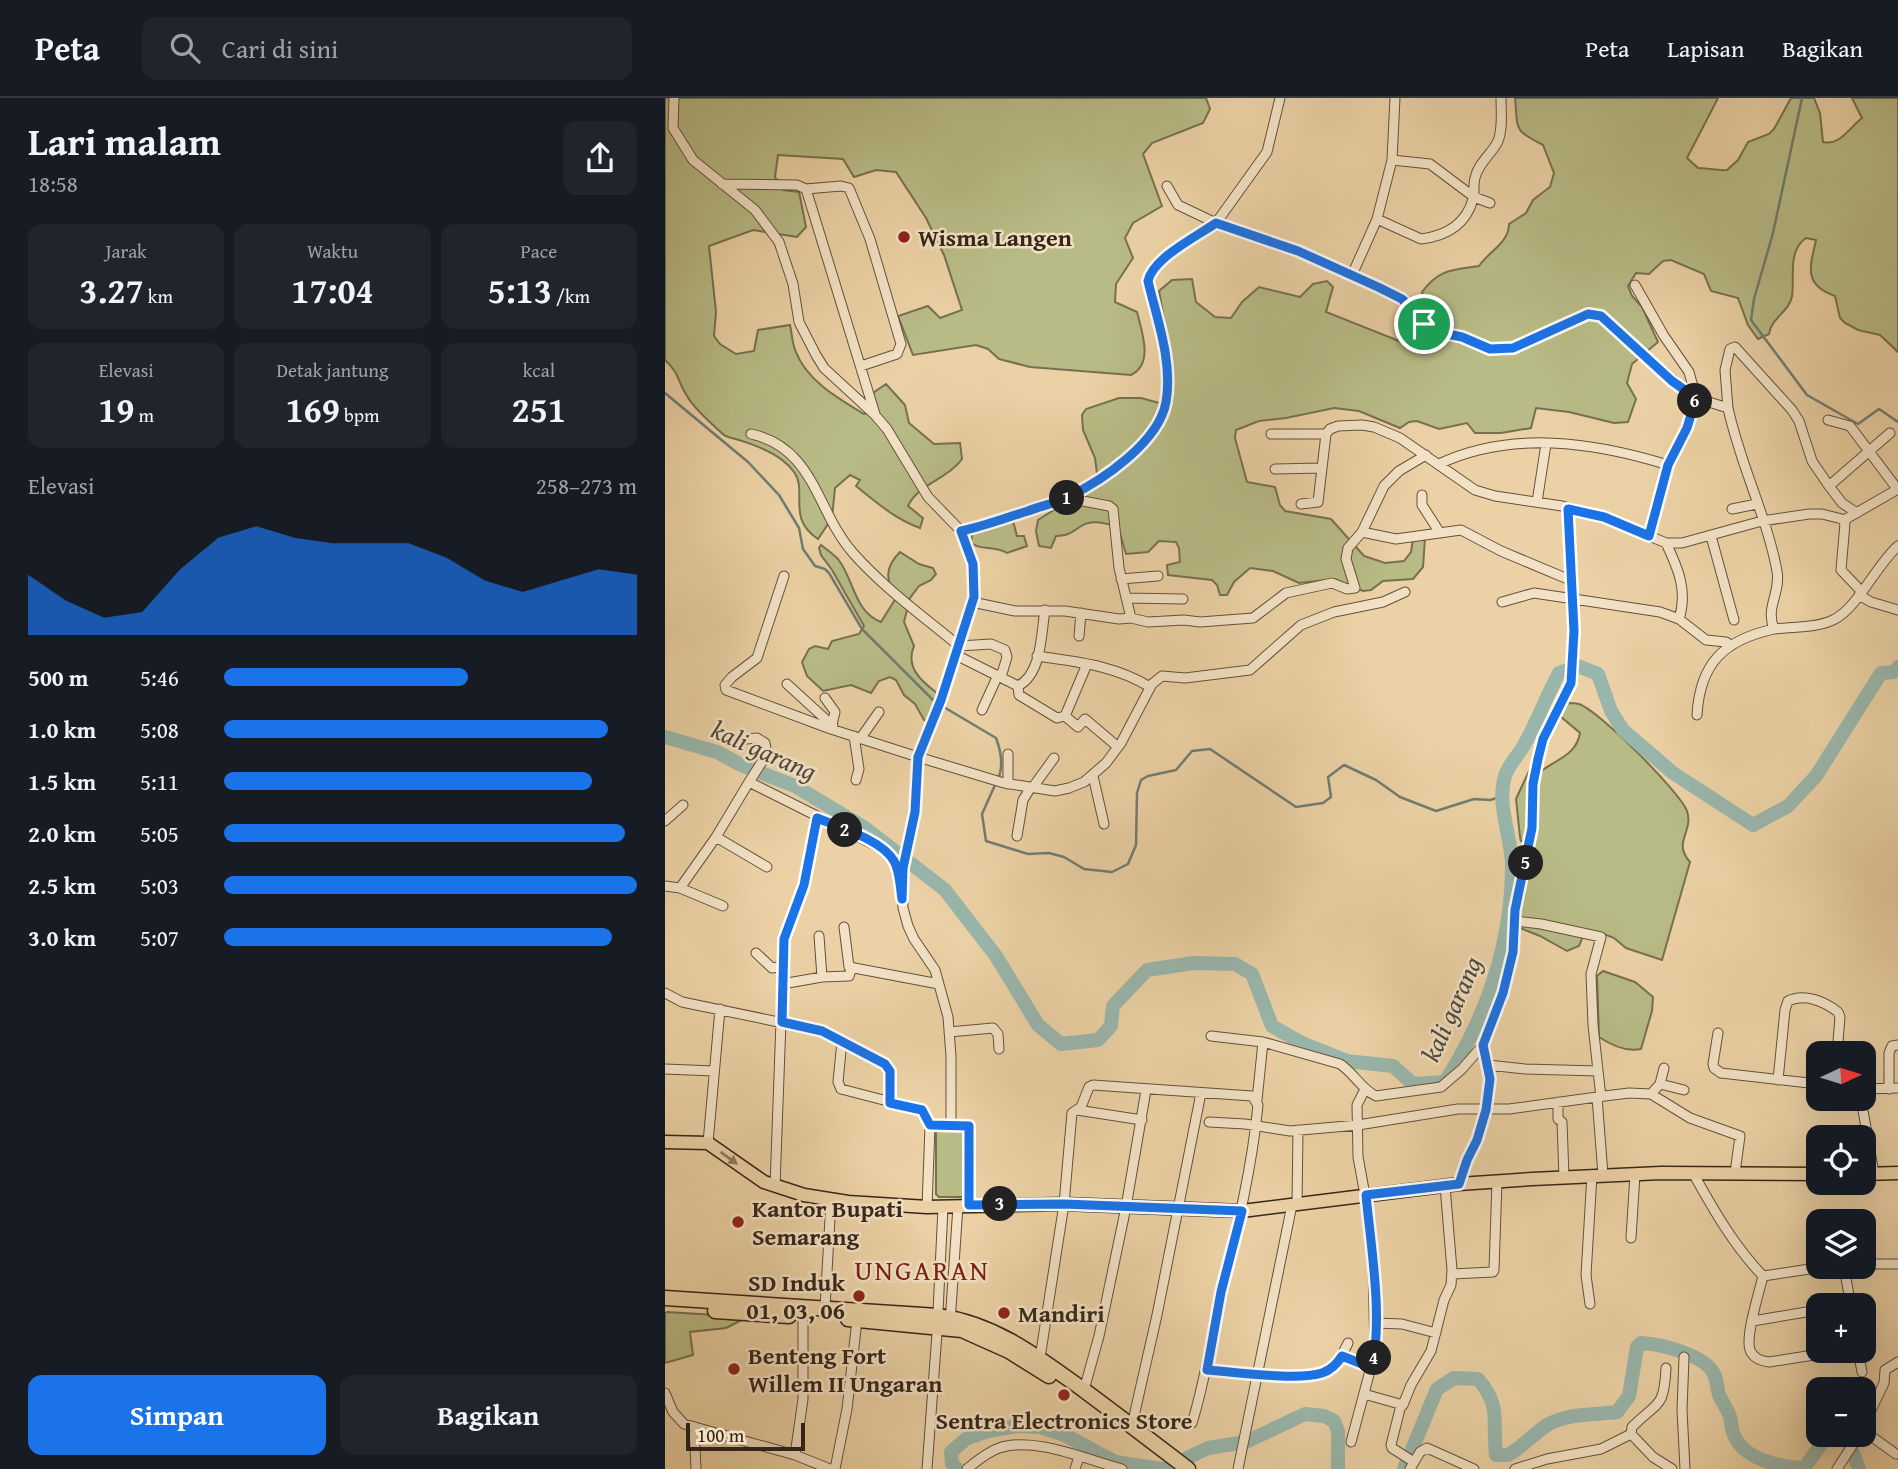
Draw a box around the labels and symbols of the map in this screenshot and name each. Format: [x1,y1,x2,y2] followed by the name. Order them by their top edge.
[918,220,1072,255] place label: Wisma Langen
[896,229,912,245] marker: Wisma Langen
[1394,294,1454,354] pin
[1677,384,1713,418] pin: 6
[1049,480,1085,516] pin: 1
[705,709,823,791] water label: kali garang
[827,812,863,848] pin: 2
[1509,846,1543,880] pin: 5
[1410,950,1492,1068] water label: kali garang
[1806,1041,1876,1111] north arrow
[720,1150,738,1164] one-way arrow
[983,1186,1017,1222] pin: 3
[752,1191,903,1254] place label: Kantor Bupati Semarang
[730,1214,746,1230] marker: Kantor Bupati Semarang
[854,1249,990,1290] district label: UNGARAN
[746,1265,845,1328] place label: SD Induk 01, 03, 06
[851,1288,867,1304] marker: SD Induk 01, 03, 06
[1018,1296,1105,1331] place label: Mandiri
[996,1305,1012,1321] marker: Mandiri
[748,1338,942,1401] place label: Benteng Fort Willem II Ungaran
[1357,1340,1391,1376] pin: 4
[726,1361,742,1377] marker: Benteng Fort Willem II Ungaran
[1056,1387,1072,1403] marker: Sentra Electronics Store
[936,1403,1193,1438] place label: Sentra Electronics Store
[686,1420,805,1452] scale bar

